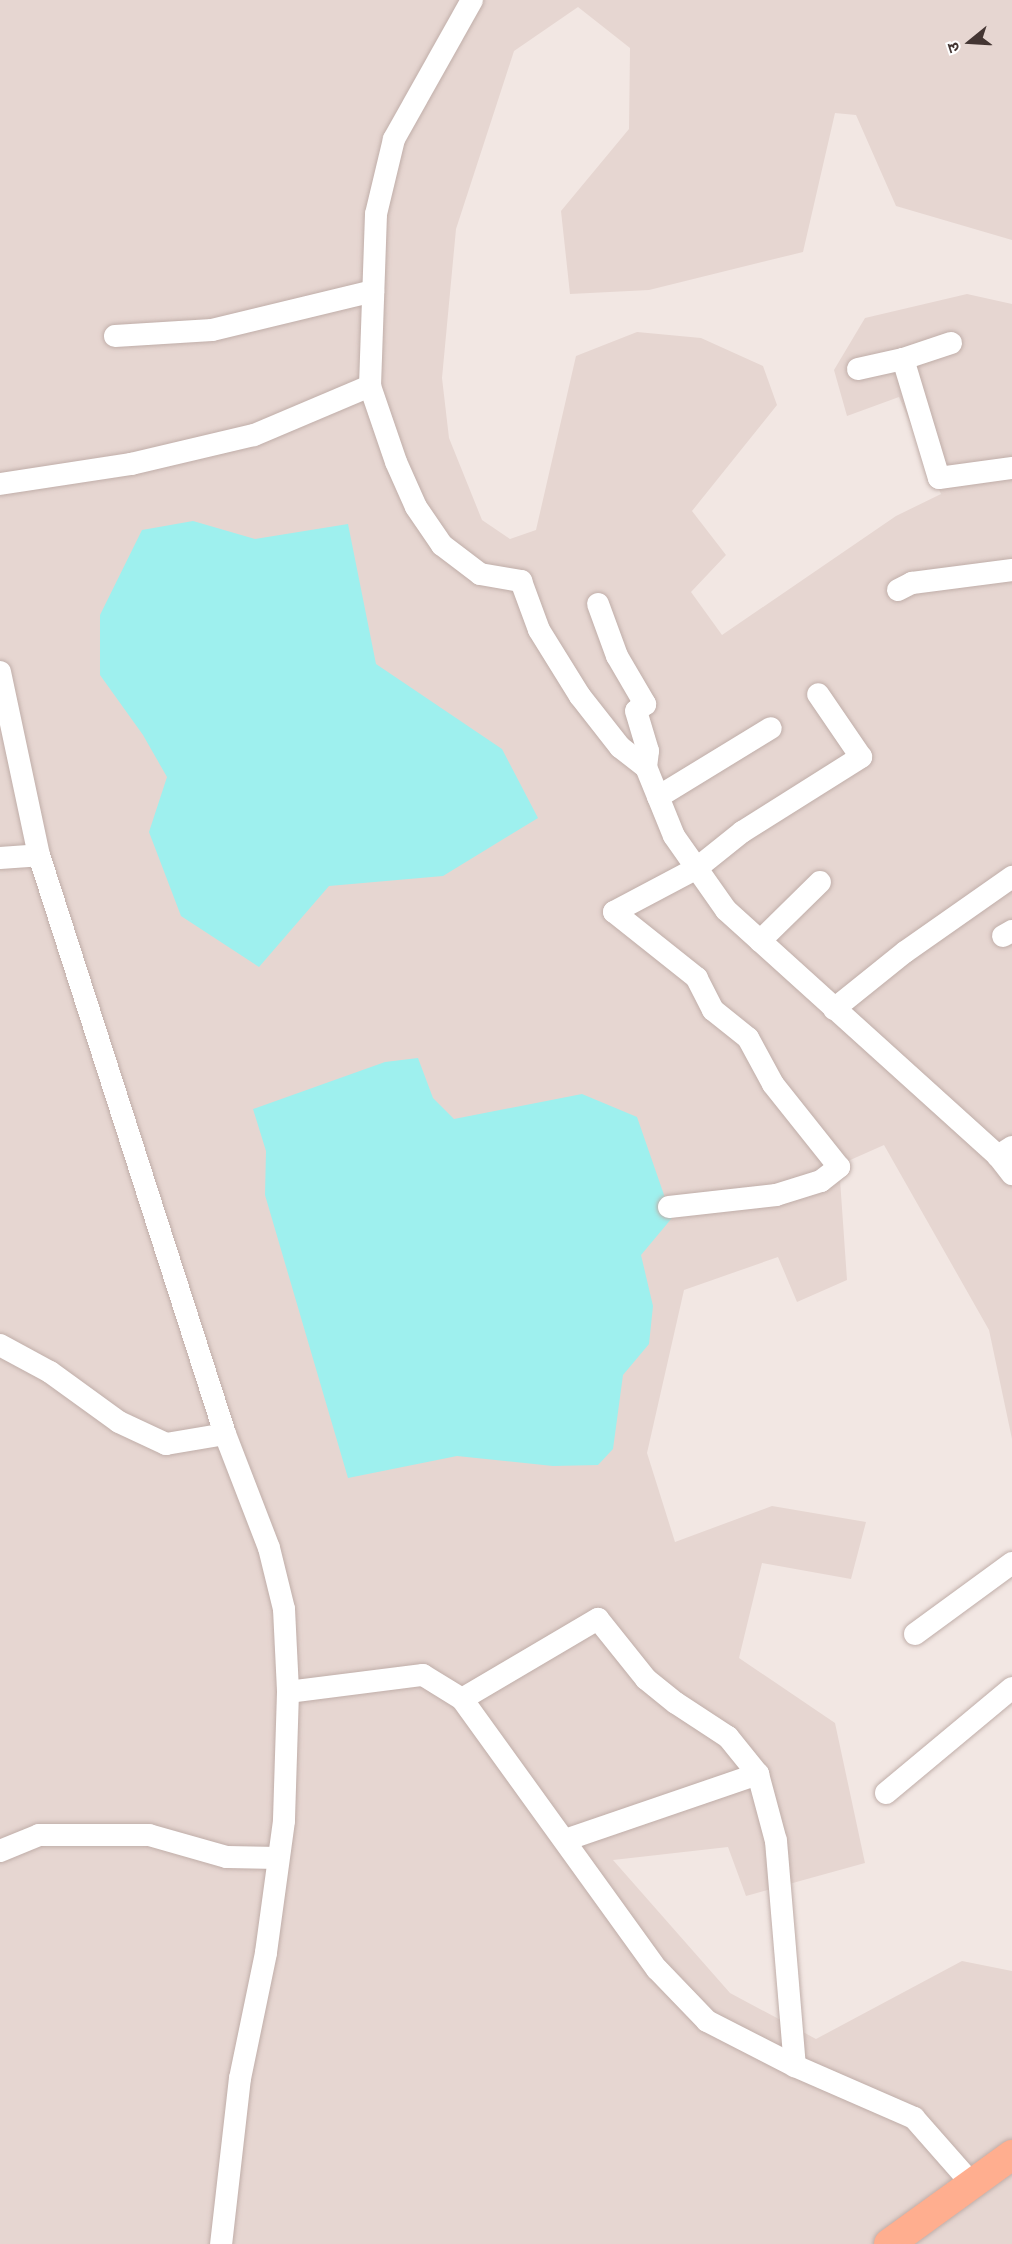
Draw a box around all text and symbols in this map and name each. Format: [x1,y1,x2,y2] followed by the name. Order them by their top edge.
[940,12,1000,72] north arrow
[942,40,963,55] text: उ

